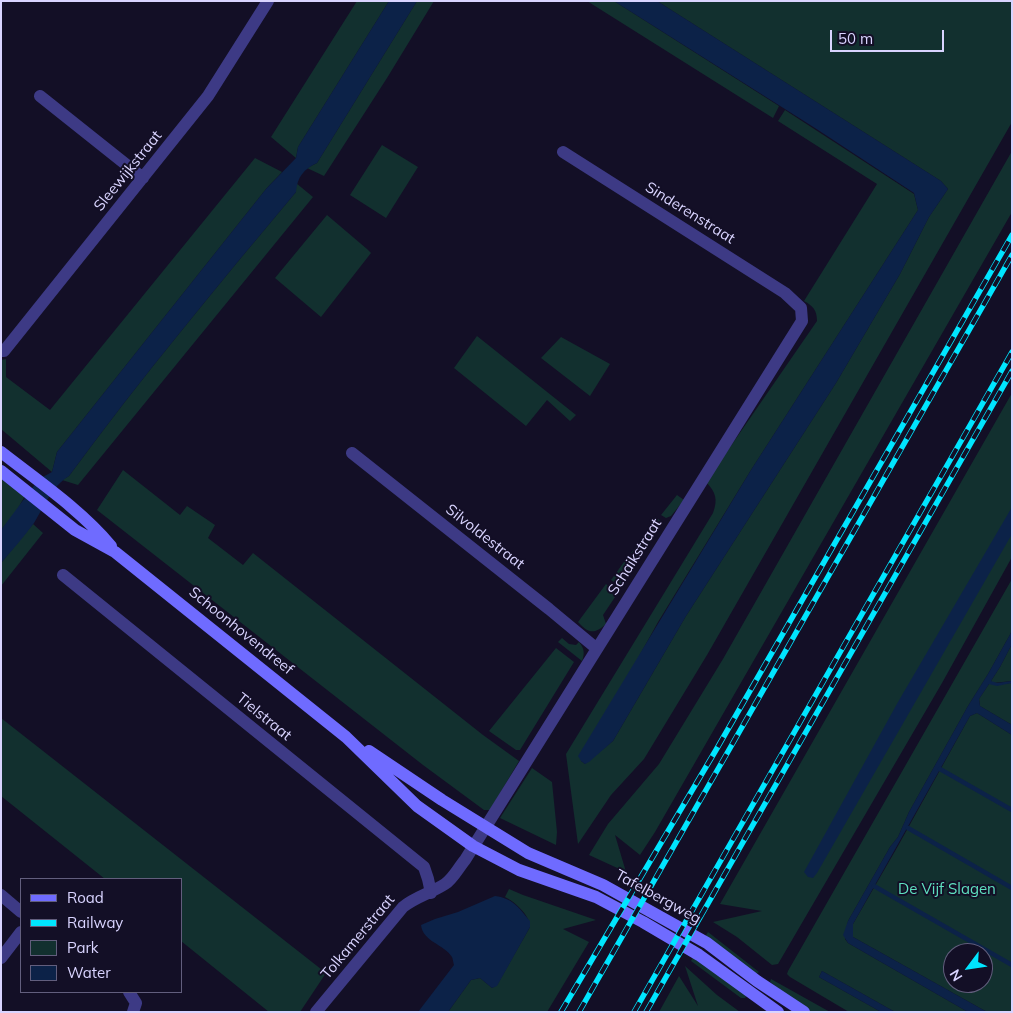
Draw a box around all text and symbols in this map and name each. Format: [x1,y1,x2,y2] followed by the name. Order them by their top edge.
[833,20,947,52] scale bar
[838,29,873,48] text: 50 m
[90,127,166,215] street label: Sleewijkstraat
[642,178,738,248] street label: Sinderenstraat
[442,501,528,573] street label: Silvoldestraat
[604,515,666,599] street label: Schaikstraat
[185,583,297,679] street label: Schoonhovendreef
[233,689,295,745] street label: Tielstraat
[612,866,704,928] street label: Tafelbergweg
[20,878,182,993] legend
[898,880,996,898] park label: De Vijf Slagen
[67,888,104,907] text: Road
[317,891,399,983] street label: Tolkamerstraat
[67,913,123,932] text: Railway
[67,938,99,957] text: Park
[943,943,993,993] north arrow
[67,963,111,982] text: Water
[946,966,966,984] text: N

